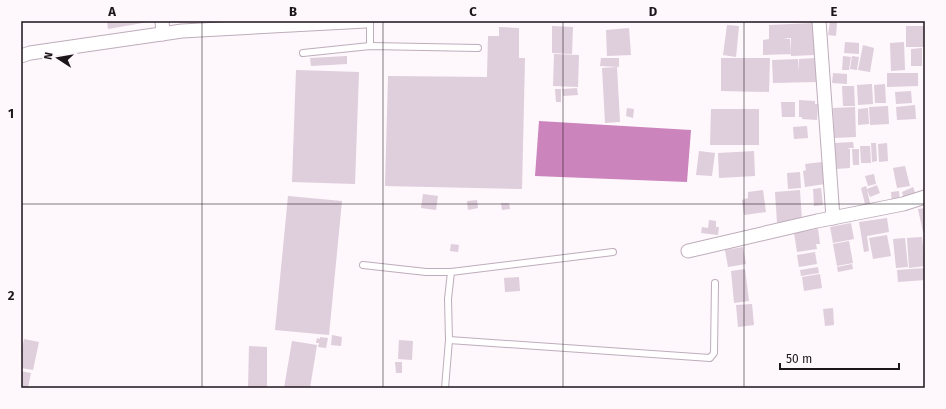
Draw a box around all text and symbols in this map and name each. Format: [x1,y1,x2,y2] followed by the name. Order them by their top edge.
[107,4,116,19] text: A
[289,4,297,19] text: B
[469,4,477,19] text: C
[649,4,658,19] text: D
[831,4,838,19] text: E
[38,38,78,78] north arrow
[42,51,56,61] text: N
[8,106,14,121] text: 1
[8,288,15,303] text: 2
[780,345,899,371] scale bar
[786,352,812,366] text: 50 m

